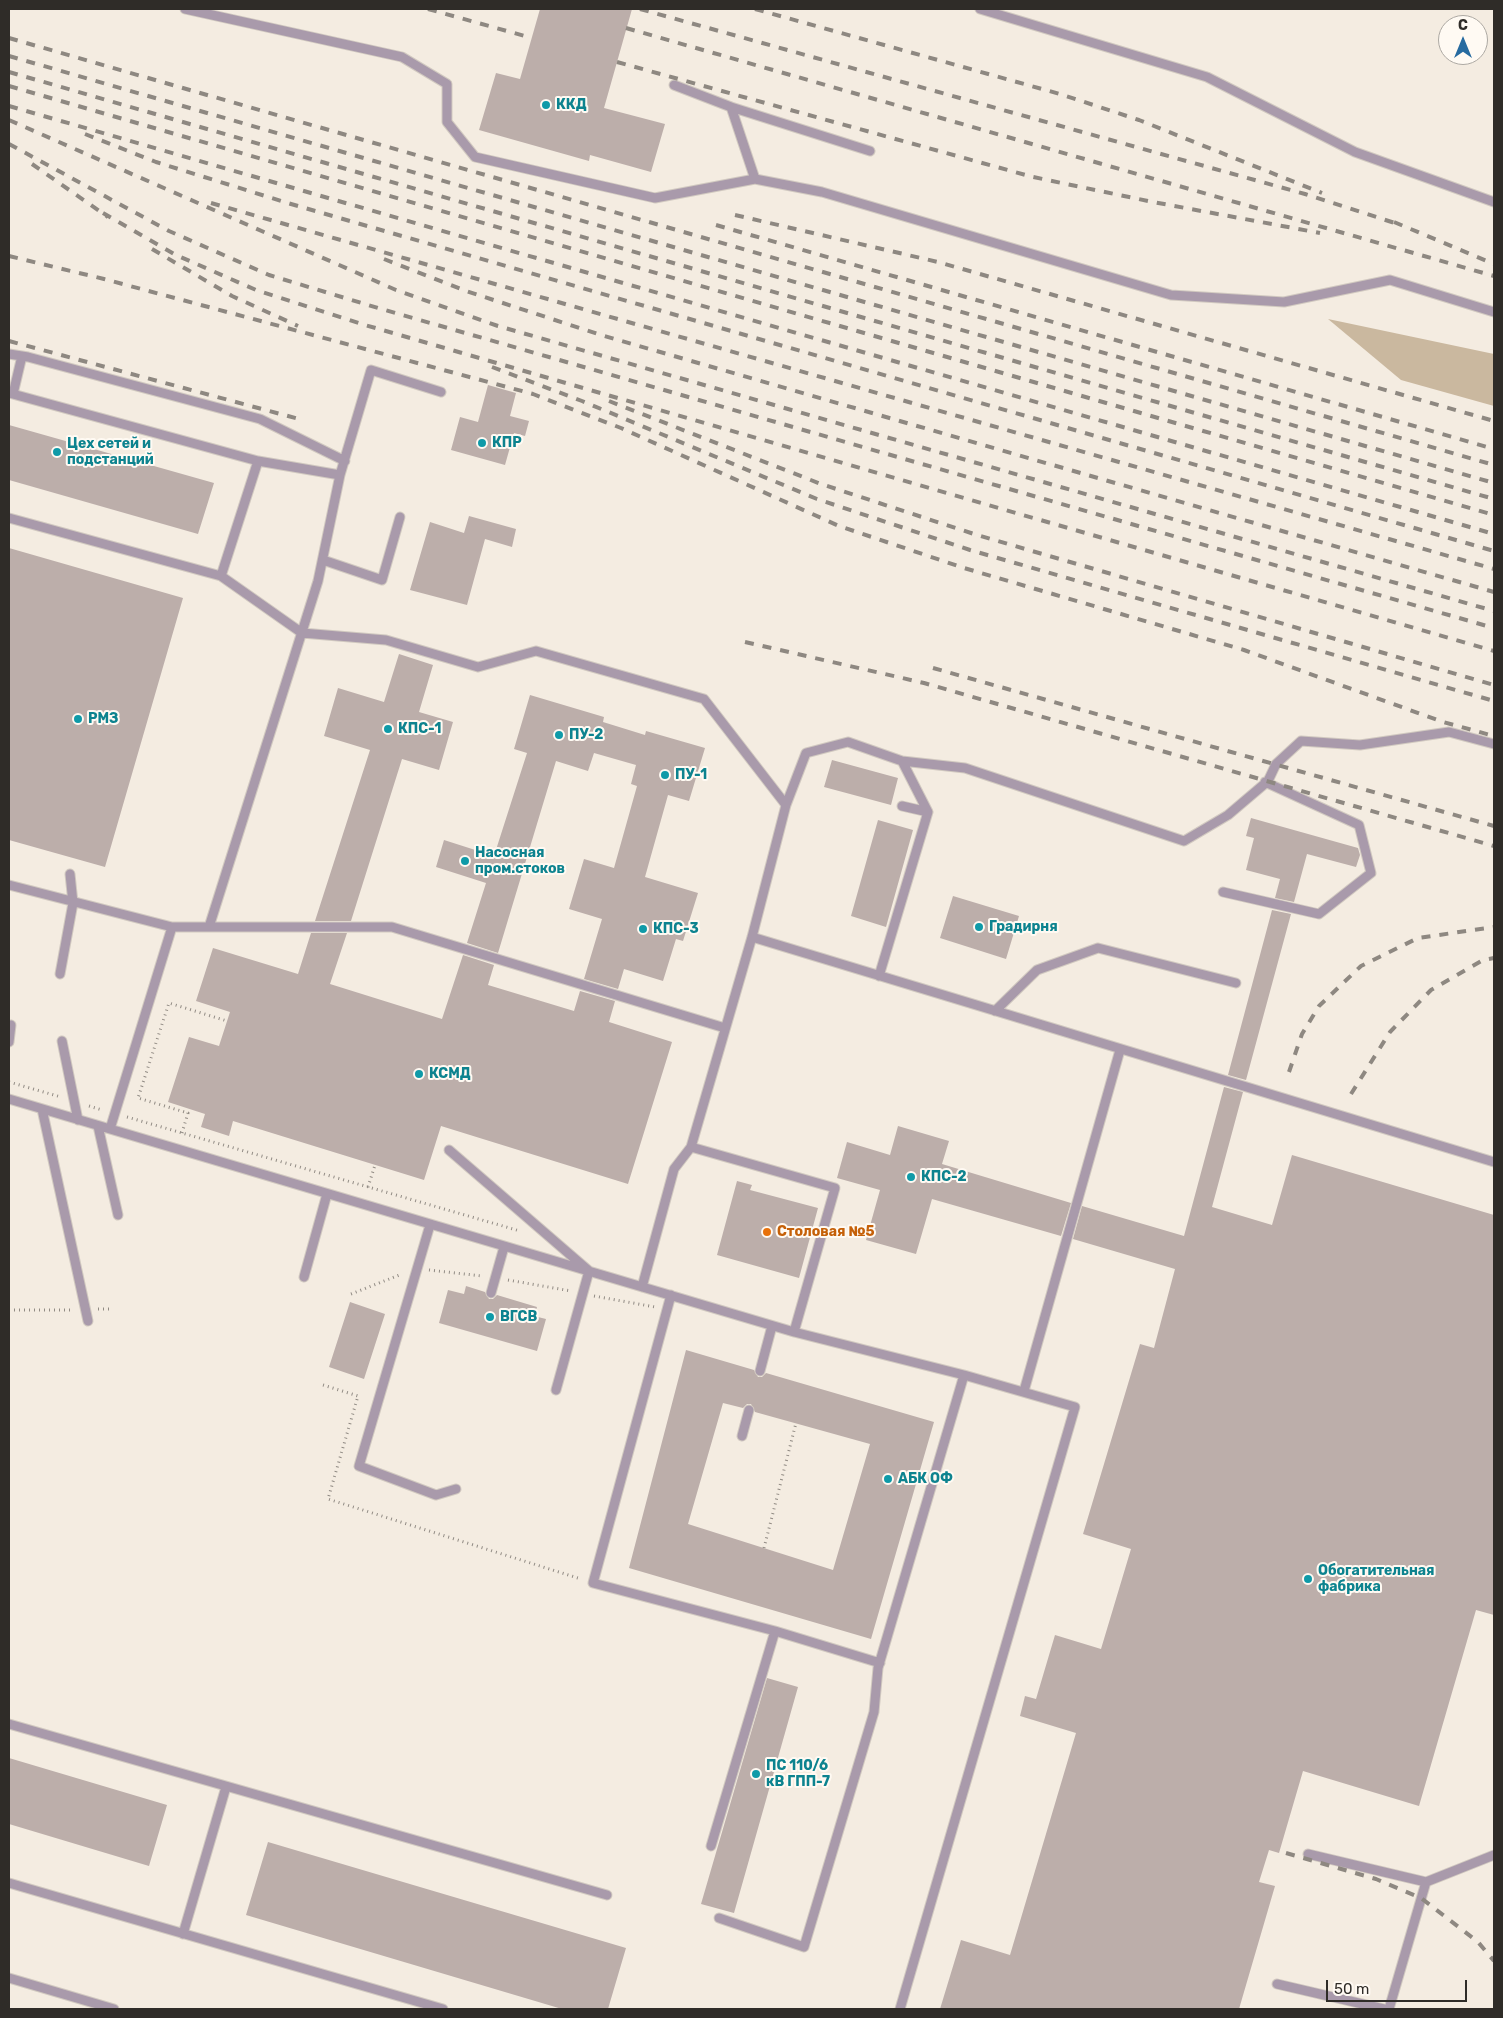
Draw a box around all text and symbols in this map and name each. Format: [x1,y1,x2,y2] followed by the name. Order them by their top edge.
[1438,15,1488,65] north arrow
[1458,17,1468,34] text: С
[556,97,587,113] place label: ККД
[540,99,552,111] marker: ККД
[492,435,522,451] place label: КПР
[67,436,154,468] place label: Цех сетей и подстанций
[476,437,488,449] marker: КПР
[51,446,63,458] marker: Цех сетей и подстанций
[88,711,118,727] place label: РМЗ
[72,713,84,725] marker: РМЗ
[398,721,441,737] place label: КПС-1
[382,723,394,735] marker: КПС-1
[569,727,603,743] place label: ПУ-2
[553,729,565,741] marker: ПУ-2
[675,767,707,783] place label: ПУ-1
[659,769,671,781] marker: ПУ-1
[475,845,565,878] place label: Насосная пром.стоков
[459,855,471,867] marker: Насосная пром.стоков
[989,919,1058,935] place label: Градирня
[653,921,699,937] place label: КПС-3
[973,921,985,933] marker: Градирня
[637,923,649,935] marker: КПС-3
[429,1066,471,1082] place label: КСМД
[413,1068,425,1080] marker: КСМД
[921,1169,966,1185] place label: КПС-2
[905,1171,917,1183] marker: КПС-2
[777,1224,875,1240] place label: Столовая №5
[761,1226,773,1238] marker: Столовая №5
[500,1309,537,1325] place label: ВГСВ
[484,1311,496,1323] marker: ВГСВ
[898,1471,953,1487] place label: АБК ОФ
[882,1473,894,1485] marker: АБК ОФ
[1318,1563,1435,1595] place label: Обогатительная фабрика
[1302,1573,1314,1585] marker: Обогатительная фабрика
[766,1758,830,1790] place label: ПС 110/6 кВ ГПП-7
[750,1768,762,1780] marker: ПС 110/6 кВ ГПП-7
[1328,1970,1469,2002] scale bar
[1334,1980,1369,1998] text: 50 m

